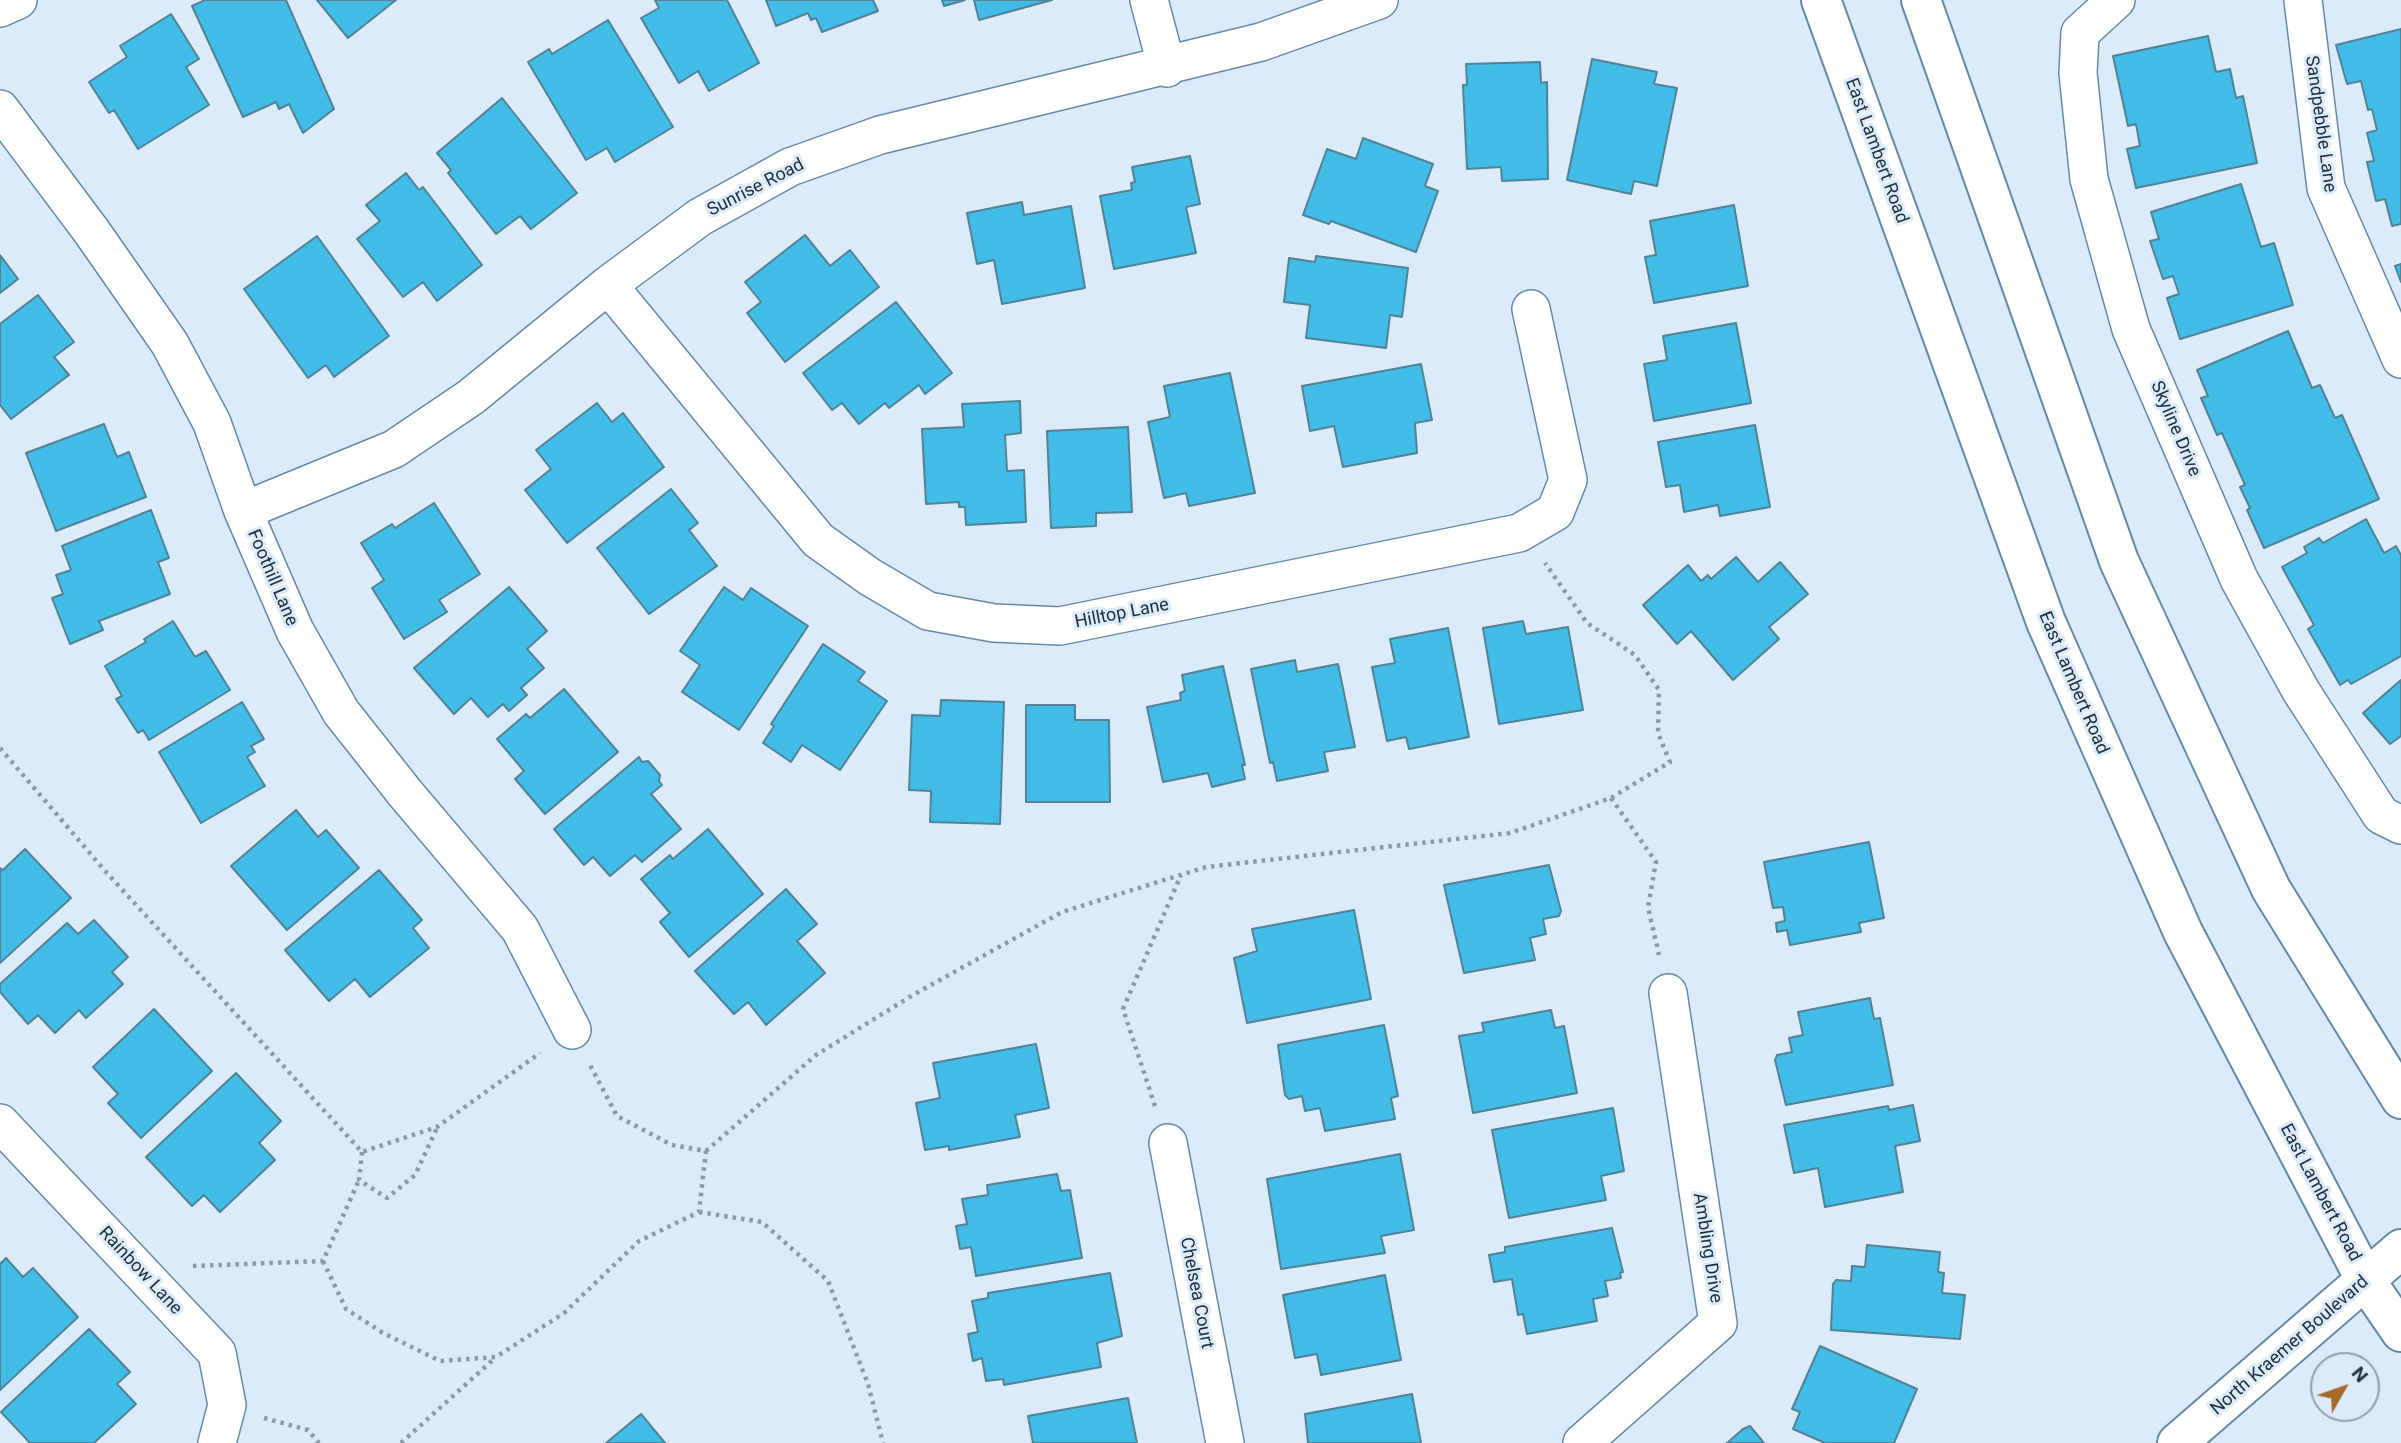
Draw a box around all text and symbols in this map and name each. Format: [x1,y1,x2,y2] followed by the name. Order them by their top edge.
[2300,54,2340,194] street label: Sandpebble Lane
[1840,76,1912,226] street label: East Lambert Road
[704,154,808,222] street label: Sunrise Road
[2145,378,2205,480] street label: Skyline Drive
[242,527,302,629] street label: Foothill Lane
[1073,594,1171,634] street label: Hilltop Lane
[2033,608,2113,758] street label: East Lambert Road
[2275,1120,2365,1266] street label: East Lambert Road
[1688,1191,1726,1305] street label: Ambling Drive
[94,1222,186,1320] street label: Rainbow Lane
[1175,1235,1217,1351] street label: Chelsea Court
[2207,1272,2373,1420] street label: North Kraemer Boulevard
[2310,1352,2380,1422] north arrow

